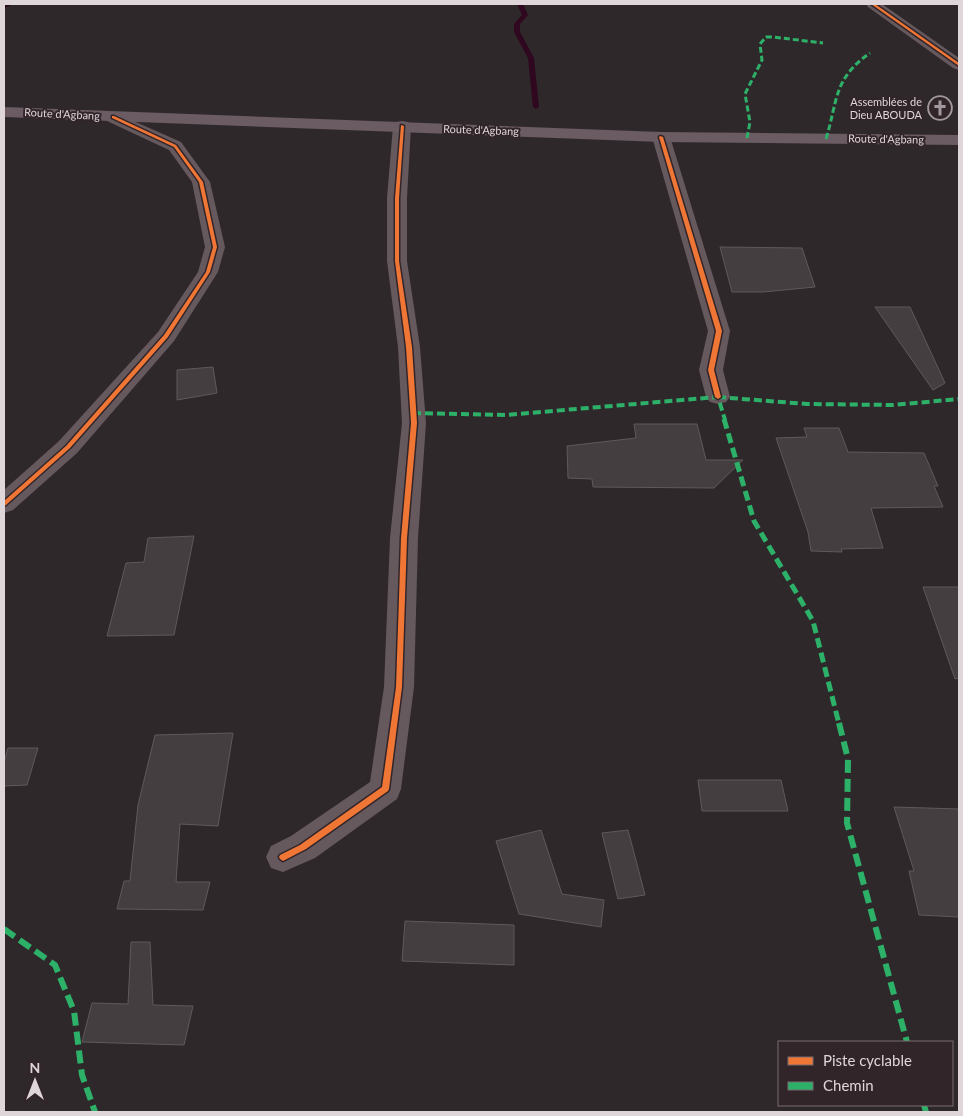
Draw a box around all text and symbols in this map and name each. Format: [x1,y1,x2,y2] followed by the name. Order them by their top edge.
[850,95,923,121] place label: Assemblées de Dieu ABOUDA
[927,95,953,121] church icon: Assemblées de Dieu ABOUDA
[24,105,101,122] street label: Route d'Agbang
[443,122,519,137] street label: Route d'Agbang
[848,131,924,146] street label: Route d'Agbang
[778,1041,953,1106] legend
[823,1051,912,1069] text: Piste cyclable
[10,1056,60,1106] north arrow
[30,1059,40,1076] text: N
[823,1076,874,1094] text: Chemin

